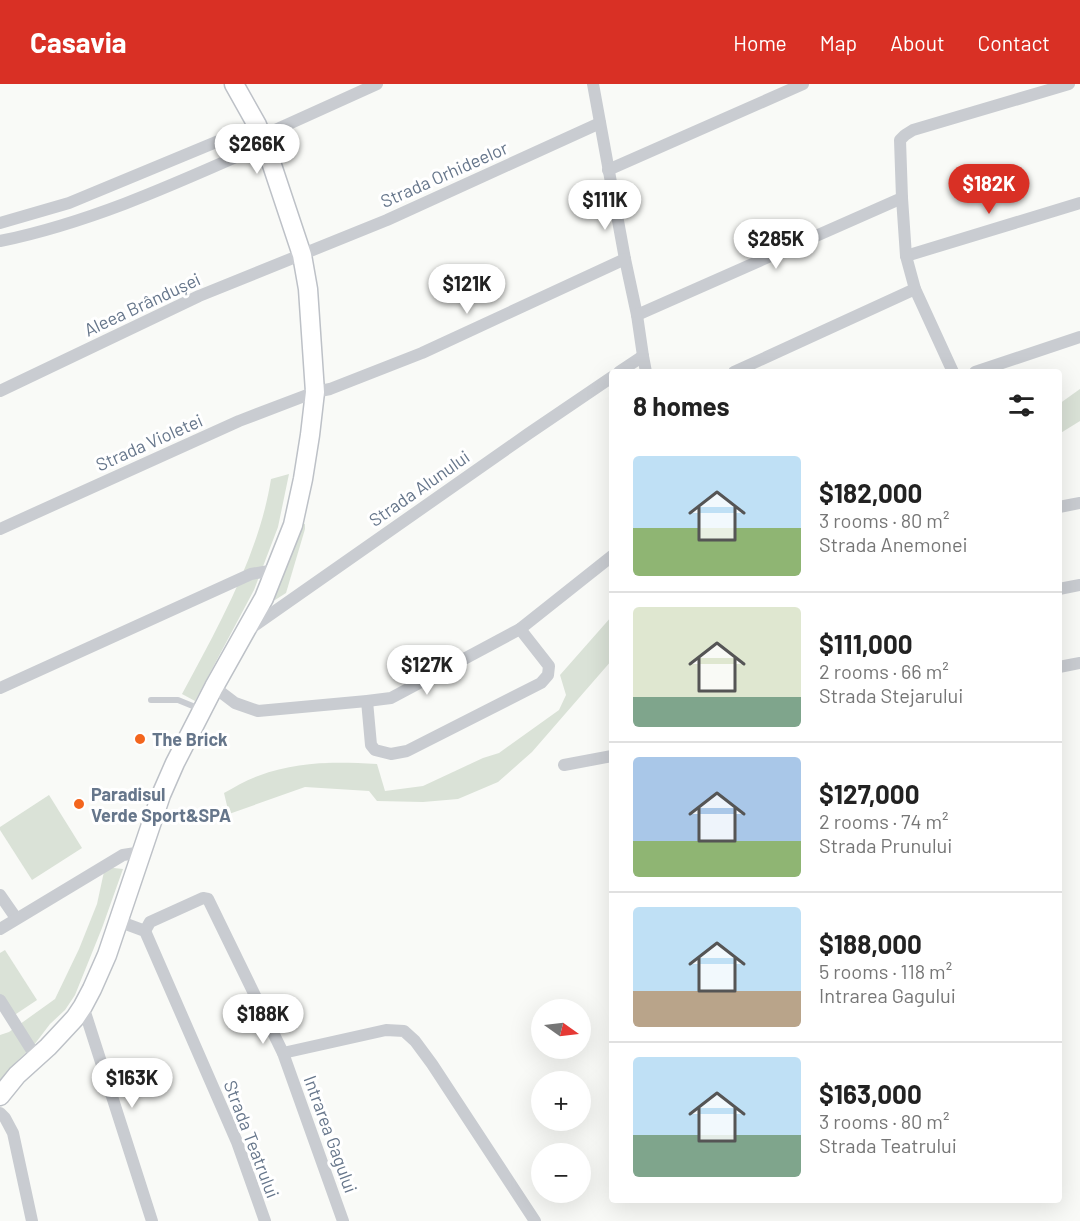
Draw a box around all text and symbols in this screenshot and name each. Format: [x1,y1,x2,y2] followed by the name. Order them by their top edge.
[30,25,127,59] text: Casavia
[733,30,787,55] text: Home
[820,30,857,55] text: Map
[890,30,945,55] text: About
[978,30,1050,55] text: Contact
[215,124,299,175] pin: $266K
[229,131,285,155] text: $266K
[377,136,511,212] street label: Strada Orhideelor
[947,164,1031,215] pin: $182K
[962,171,1016,195] text: $182K
[563,180,647,231] pin: $111K
[582,187,628,211] text: $111K
[734,219,818,270] pin: $285K
[748,226,804,250] text: $285K
[425,264,509,315] pin: $121K
[80,267,204,341] street label: Aleea Brândușei
[442,271,492,295] text: $121K
[1005,389,1038,422] icon: filters
[633,390,730,421] text: 8 homes
[92,409,206,475] street label: Strada Violetei
[364,445,474,531] street label: Strada Alunului
[819,477,922,508] text: $182,000
[681,480,753,552] icon: home
[819,508,949,532] text: 3 rooms · 80 m²
[819,532,968,556] text: Strada Anemonei
[819,628,913,659] text: $111,000
[681,631,753,703] icon: home
[385,645,469,696] pin: $127K
[401,652,453,676] text: $127K
[819,659,949,683] text: 2 rooms · 66 m²
[819,683,963,707] text: Strada Stejarului
[152,728,228,750] place label: The Brick
[133,732,147,746] marker: The Brick
[819,778,920,809] text: $127,000
[681,781,753,853] icon: home
[91,783,231,826] place label: Paradisul Verde Sport&SPA
[72,797,86,811] marker: Paradisul Verde Sport&SPA
[819,809,949,833] text: 2 rooms · 74 m²
[819,833,952,857] text: Strada Prunului
[819,928,922,959] text: $188,000
[681,931,753,1003] icon: home
[819,959,952,983] text: 5 rooms · 118 m²
[819,983,956,1007] text: Intrarea Gagului
[221,994,305,1045] pin: $188K
[531,999,591,1059] north arrow
[531,999,591,1203] map controls
[237,1001,289,1025] text: $188K
[90,1058,174,1109] pin: $163K
[106,1065,158,1089] text: $163K
[531,1071,591,1131] button: +
[300,1072,362,1196] street label: Intrarea Gagului
[219,1077,285,1201] street label: Strada Teatrului
[819,1078,922,1109] text: $163,000
[681,1081,753,1153] icon: home
[819,1109,949,1133] text: 3 rooms · 80 m²
[819,1133,957,1157] text: Strada Teatrului
[531,1143,591,1203] button: −

